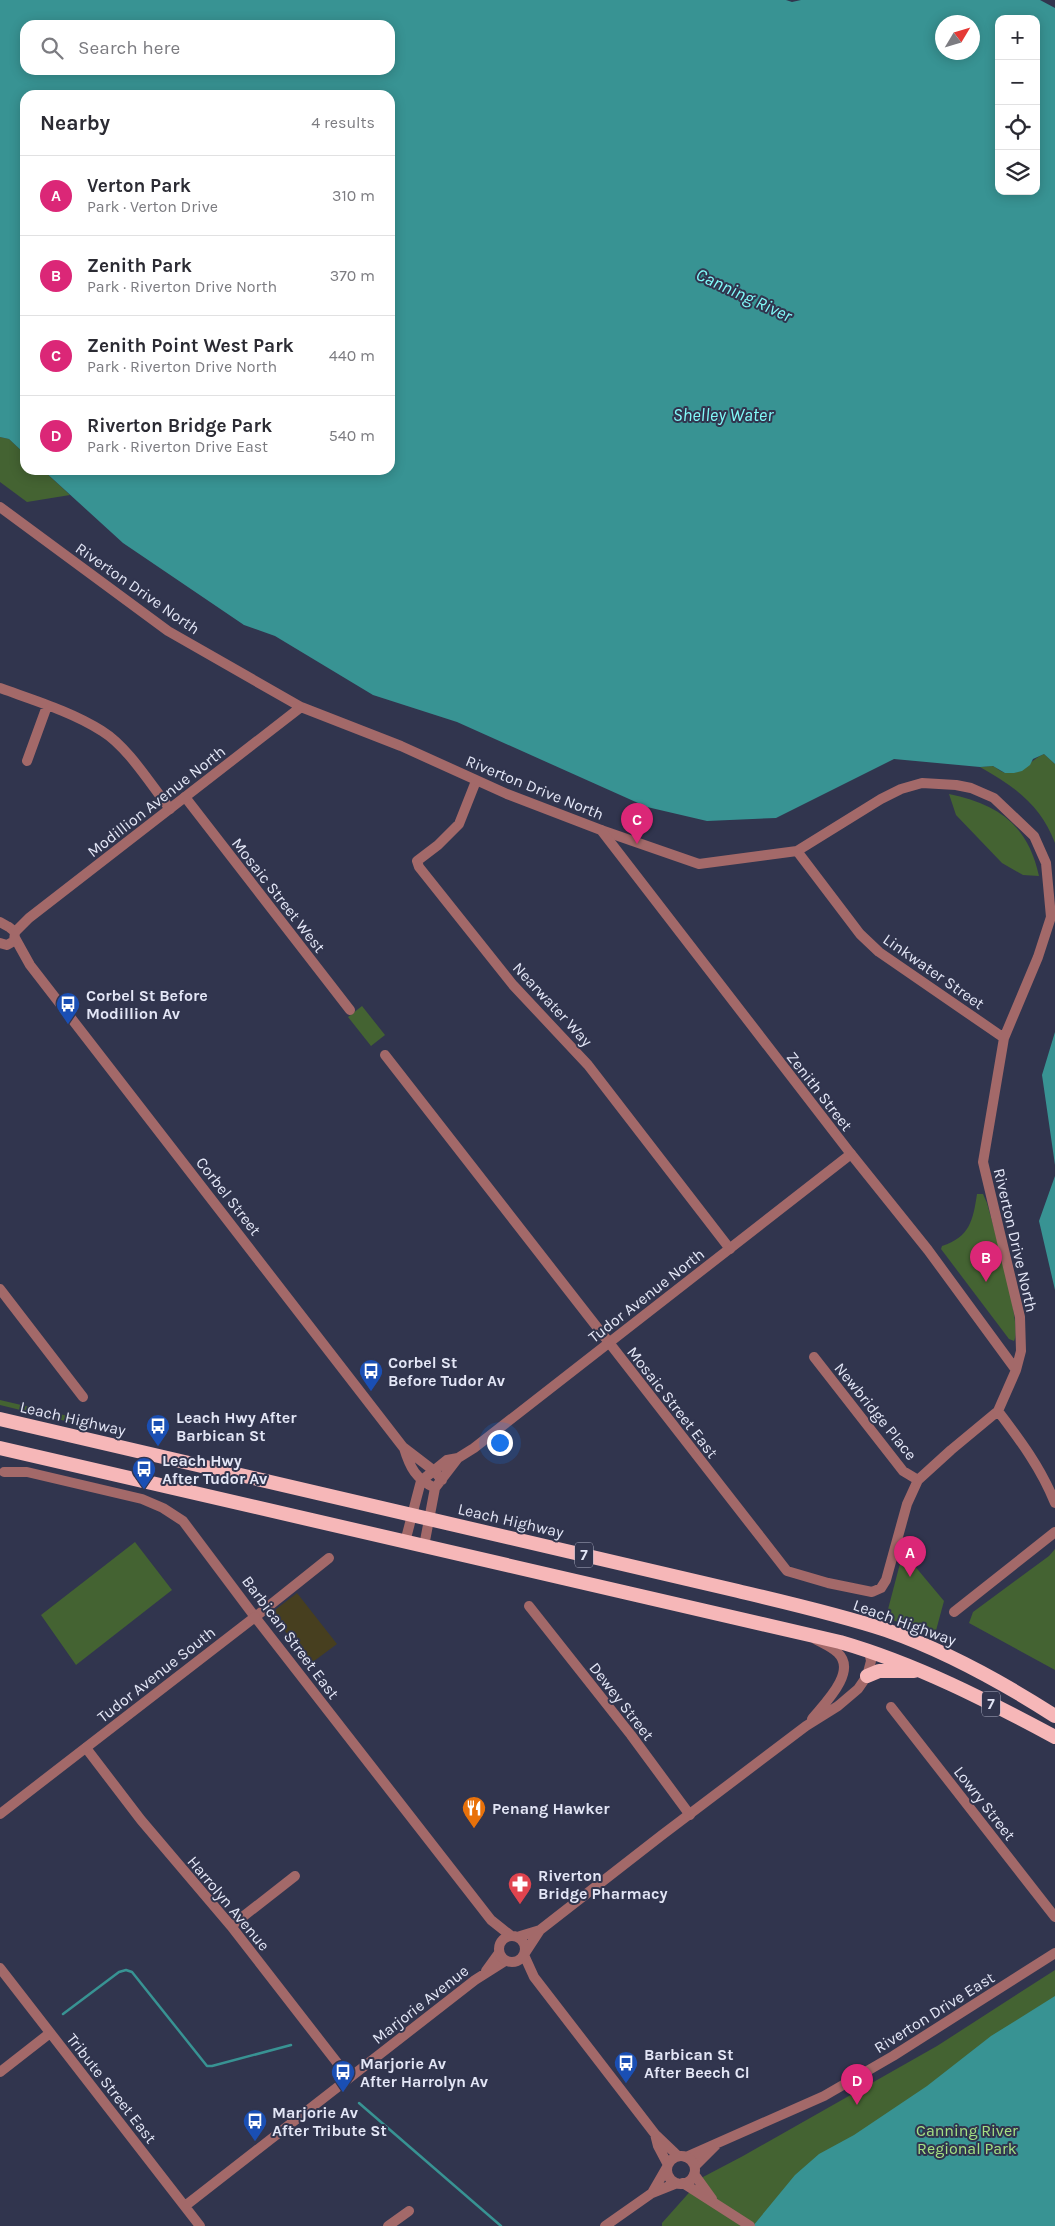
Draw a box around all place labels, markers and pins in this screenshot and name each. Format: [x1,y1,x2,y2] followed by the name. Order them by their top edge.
[621,803,653,844] pin: C
[86,986,208,1023] place label: Corbel St Before Modillion Av
[55,991,81,1025] bus stop icon: Corbel St Before Modillion Av
[970,1241,1002,1282] pin: B
[388,1353,506,1390] place label: Corbel St Before Tudor Av
[358,1358,384,1392] bus stop icon: Corbel St Before Tudor Av
[176,1408,297,1445] place label: Leach Hwy After Barbican St
[145,1413,171,1447] bus stop icon: Leach Hwy After Barbican St
[162,1451,268,1488] place label: Leach Hwy After Tudor Av
[131,1456,157,1490] bus stop icon: Leach Hwy After Tudor Av
[894,1536,926,1577] pin: A
[461,1795,487,1829] restaurant icon: Penang Hawker
[492,1799,610,1818] place label: Penang Hawker
[538,1866,668,1903] place label: Riverton Bridge Pharmacy
[507,1871,533,1905] pharmacy icon: Riverton Bridge Pharmacy
[644,2045,750,2082] place label: Barbican St After Beech Cl
[613,2050,639,2084] bus stop icon: Barbican St After Beech Cl
[360,2054,489,2091] place label: Marjorie Av After Harrolyn Av
[330,2059,356,2093] bus stop icon: Marjorie Av After Harrolyn Av
[841,2064,873,2105] pin: D
[272,2103,387,2140] place label: Marjorie Av After Tribute St
[242,2108,268,2142] bus stop icon: Marjorie Av After Tribute St

